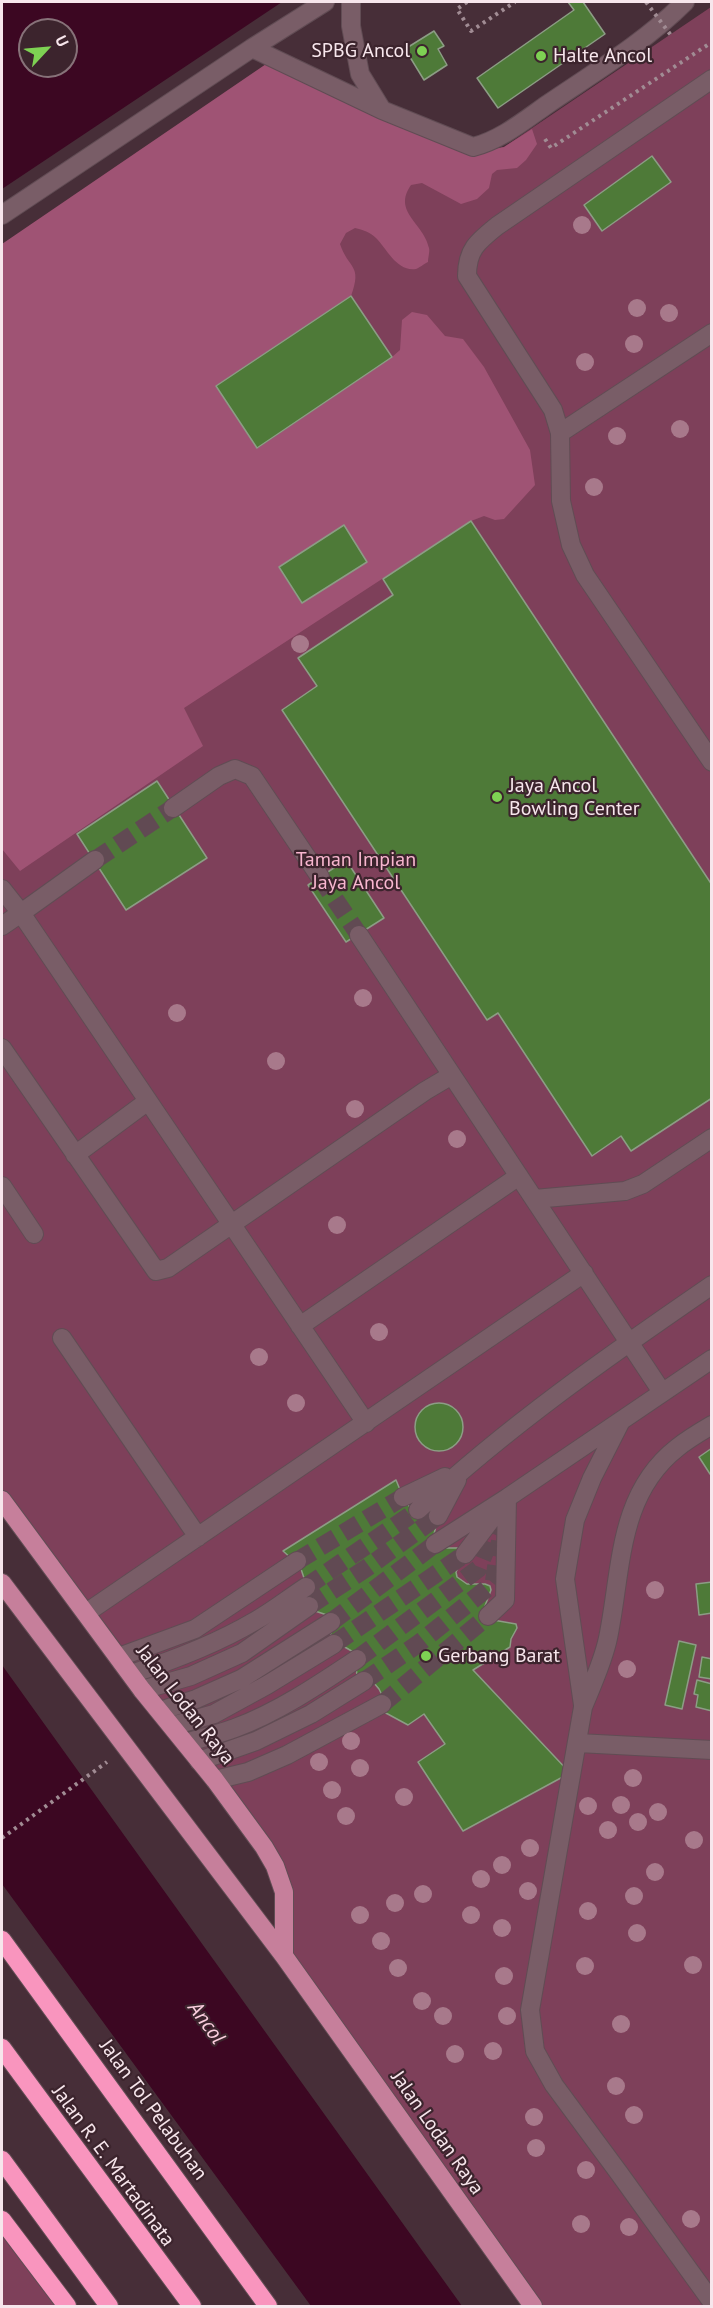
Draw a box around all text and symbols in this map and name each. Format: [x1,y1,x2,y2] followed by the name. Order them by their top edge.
[18,18,78,78] north arrow
[51,32,74,50] text: U
[311,39,410,63] place label: SPBG Ancol
[415,44,429,58] marker: SPBG Ancol
[553,44,652,68] place label: Halte Ancol
[534,49,548,63] marker: Halte Ancol
[509,774,639,821] place label: Jaya Ancol Bowling Center
[490,790,504,804] marker: Jaya Ancol Bowling Center
[296,848,416,895] park label: Taman Impian Jaya Ancol
[131,1640,239,1770] street label: Jalan Lodan Raya
[438,1644,560,1668] place label: Gerbang Barat
[419,1649,433,1663] marker: Gerbang Barat
[182,1997,230,2049] water label: Ancol
[94,2035,212,2185] street label: Jalan Tol Pelabuhan
[385,2067,489,2199] street label: Jalan Lodan Raya
[47,2081,179,2251] street label: Jalan R. E. Martadinata

